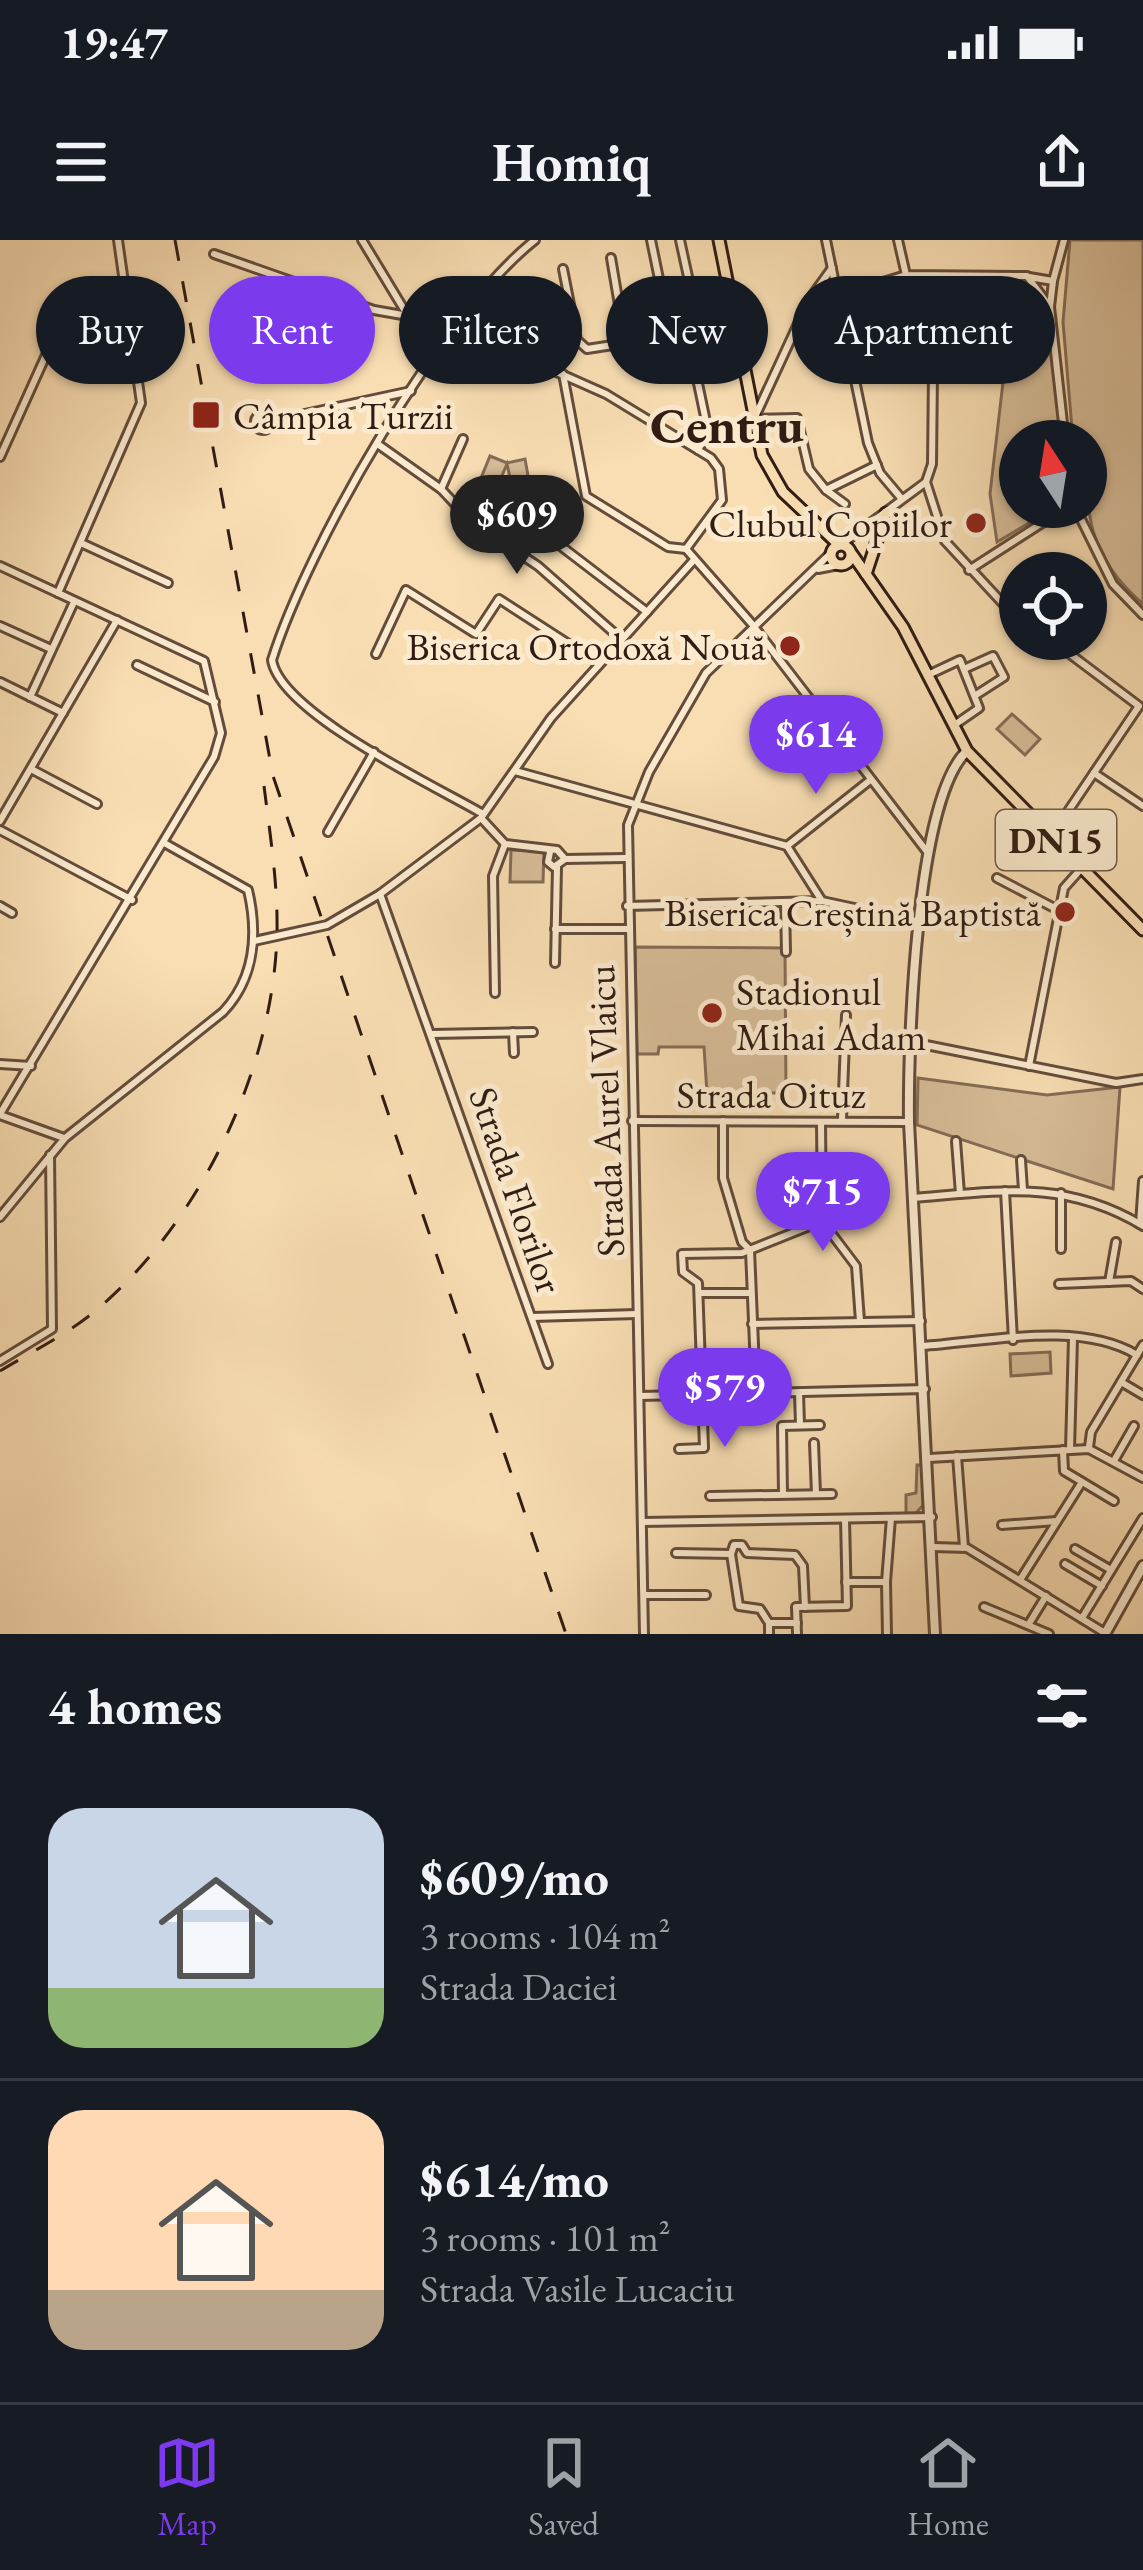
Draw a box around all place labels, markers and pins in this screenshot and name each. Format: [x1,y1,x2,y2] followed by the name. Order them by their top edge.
[233,390,453,441] place label: Câmpia Turzii
[190,399,222,431] marker: Câmpia Turzii
[446,475,588,577] pin: $609
[709,498,952,549] place label: Clubul Copiilor
[963,510,989,536] marker: Clubul Copiilor
[407,621,766,672] place label: Biserica Ortodoxă Nouă
[777,633,803,659] marker: Biserica Ortodoxă Nouă
[745,695,887,797] pin: $614
[664,887,1041,938] place label: Biserica Creștină Baptistă
[1052,899,1078,925] marker: Biserica Creștină Baptistă
[736,966,926,1062] place label: Stadionul Mihai Adam
[699,1000,725,1026] marker: Stadionul Mihai Adam
[752,1152,894,1254] pin: $715
[654,1348,796,1450] pin: $579

